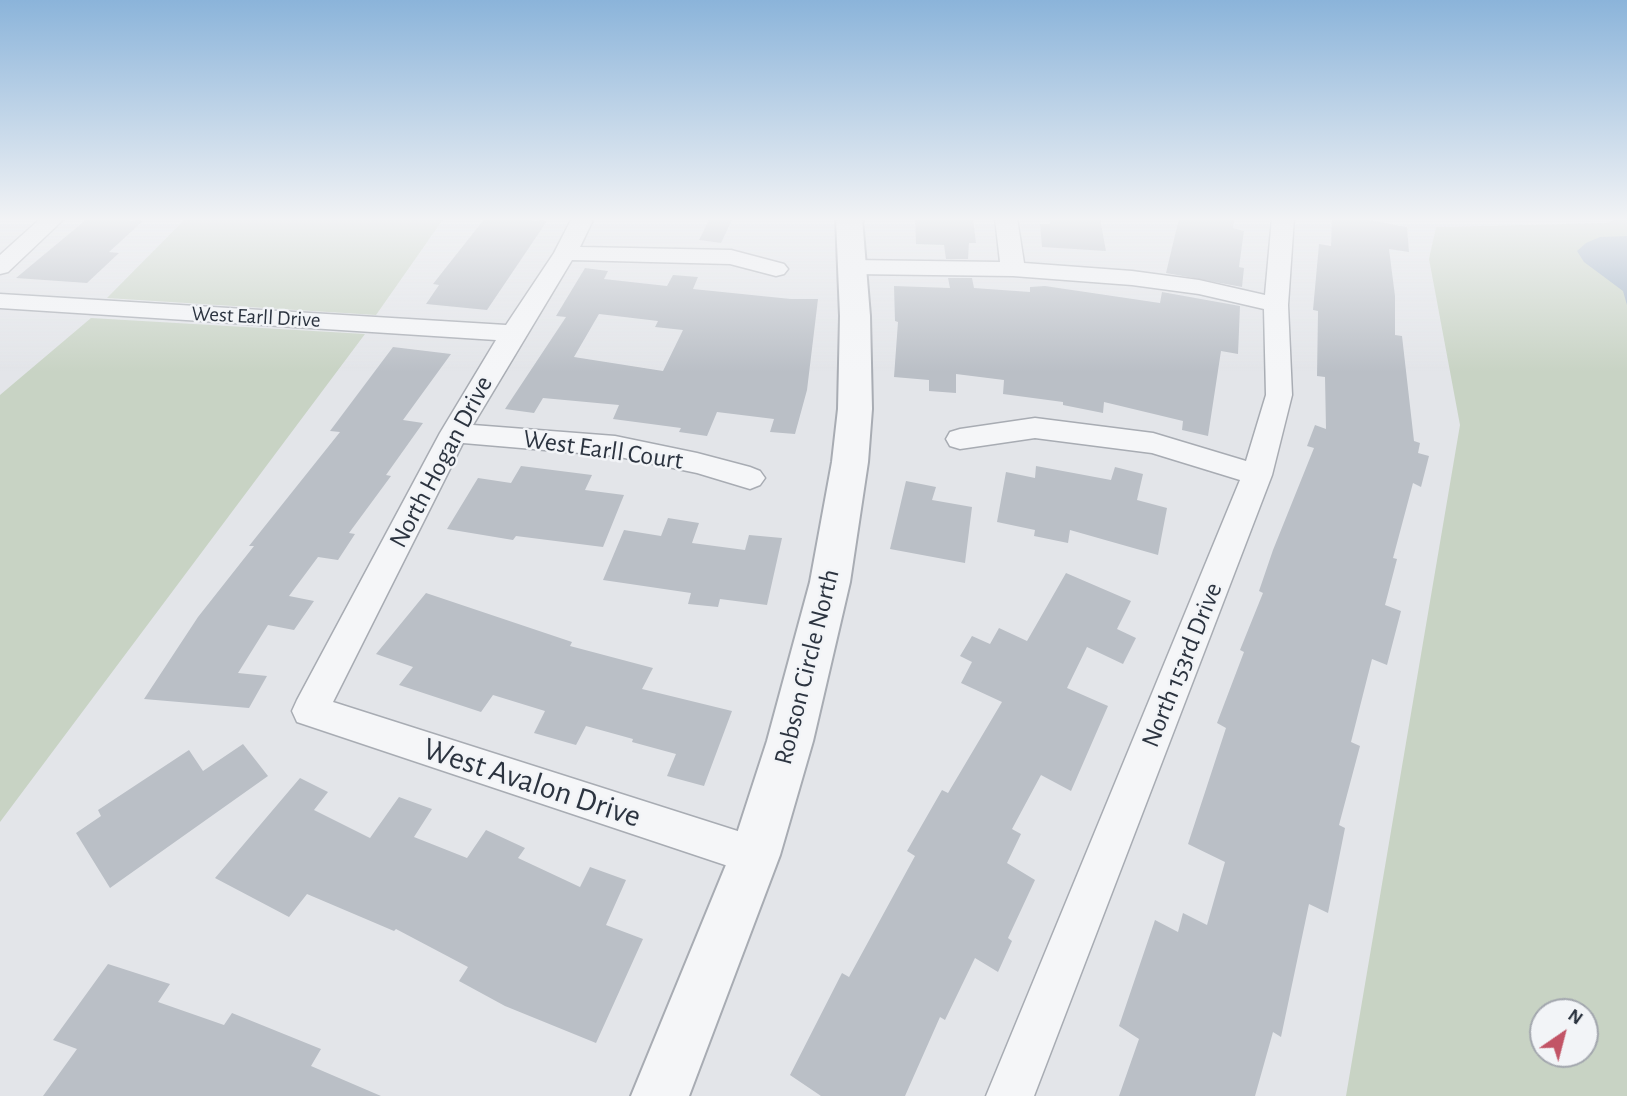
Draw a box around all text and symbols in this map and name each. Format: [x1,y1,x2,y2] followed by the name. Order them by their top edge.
[191,301,321,333] street label: West Earll Drive
[383,371,499,553] street label: North Hogan Drive
[521,423,685,477] street label: West Earll Court
[768,566,846,768] street label: Robson Circle North
[1135,578,1229,752] street label: North 153rd Drive
[418,730,646,836] street label: West Avalon Drive
[1529,998,1599,1068] north arrow
[1564,1005,1586,1029] text: N

